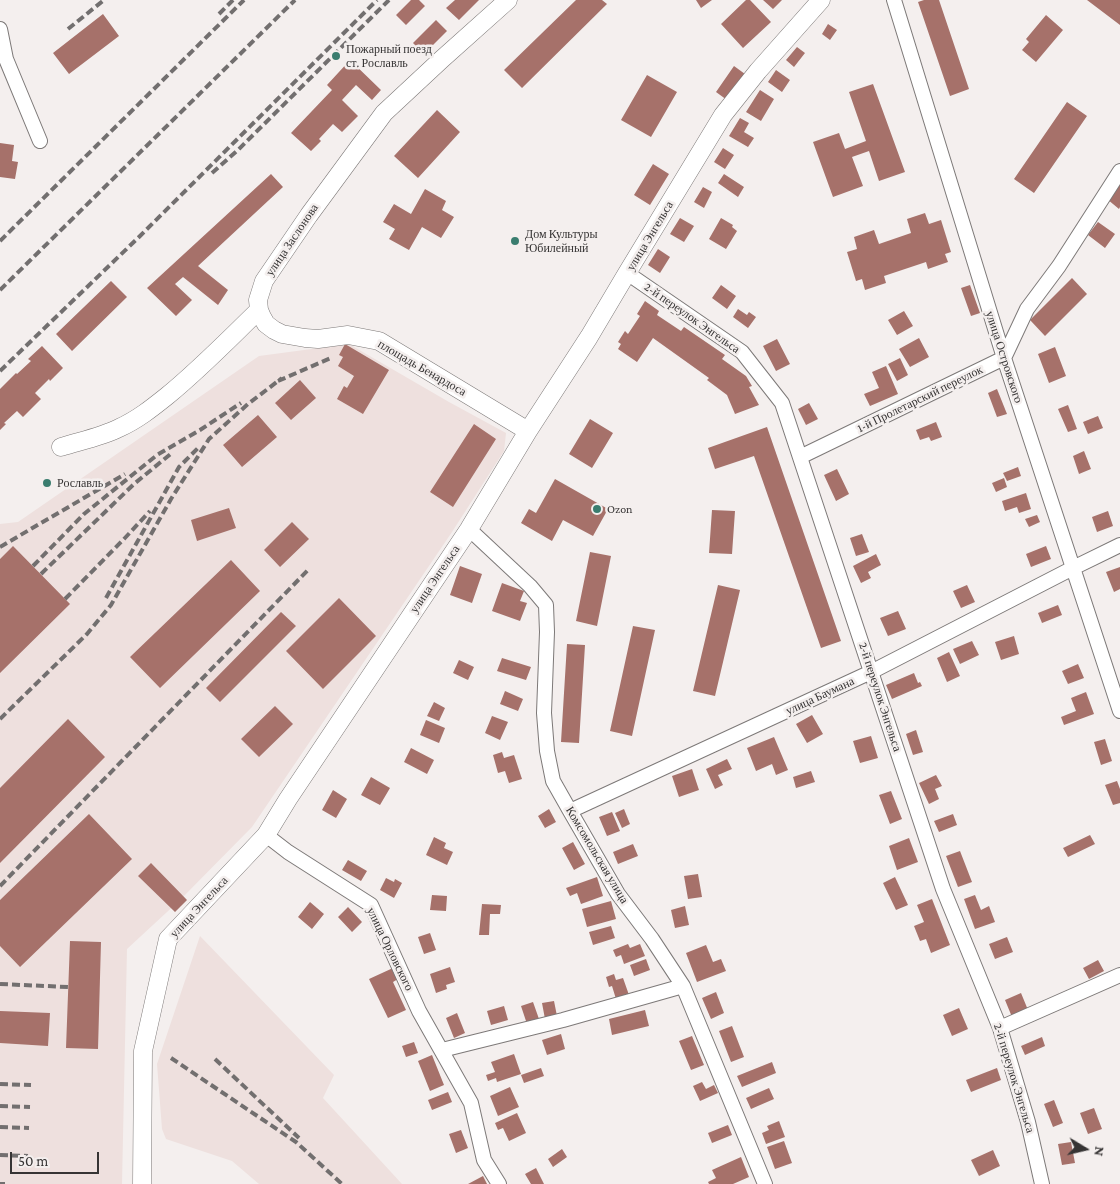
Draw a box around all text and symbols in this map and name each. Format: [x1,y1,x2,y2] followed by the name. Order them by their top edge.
[346,42,432,70] place label: Пожарный поезд ст. Рославль
[330,50,342,62] marker: Пожарный поезд ст. Рославль
[624,199,676,273] street label: улица Энгельса
[263,201,321,279] street label: улица Заслонова
[525,227,598,255] place label: Дом Культуры Юбилейный
[509,235,521,247] marker: Дом Культуры Юбилейный
[641,279,743,357] street label: 2-й переулок Энгельса
[982,309,1026,405] street label: улица Островского
[375,337,469,399] street label: площадь Бенардоса
[855,362,985,436] street label: 1-й Пролетарский переулок
[57,476,103,490] place label: Рославль
[41,477,53,489] marker: Рославль
[607,502,633,516] place label: Ozon
[591,503,603,515] marker: Ozon
[407,542,463,616] street label: улица Энгельса
[856,641,904,753] street label: 2-й переулок Энгельса
[783,674,857,718] street label: улица Баумана
[562,804,632,906] street label: Комсомольская улица
[167,873,231,941] street label: улица Энгельса
[364,905,416,993] street label: улица Орловского
[990,1021,1038,1135] street label: 2-й переулок Энгельса
[1060,1124,1110,1174] north arrow
[12,1142,101,1174] scale bar
[1091,1145,1108,1157] text: N
[18,1153,48,1169] text: 50 m

